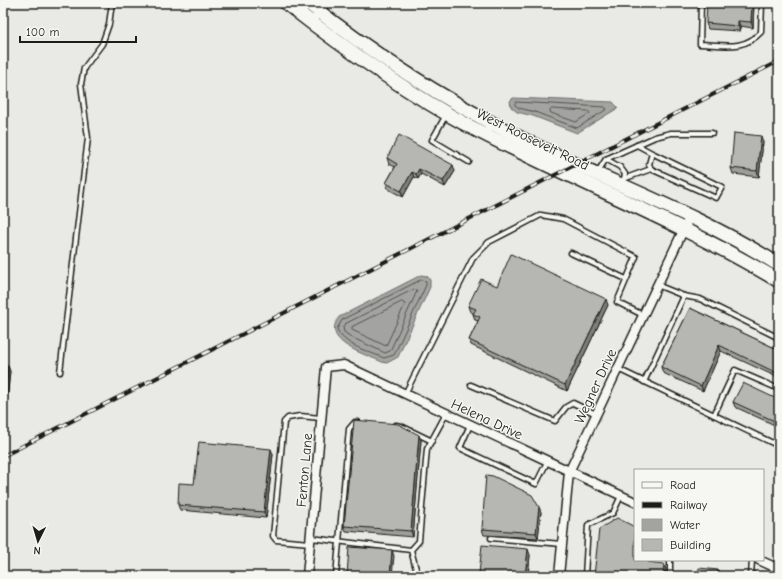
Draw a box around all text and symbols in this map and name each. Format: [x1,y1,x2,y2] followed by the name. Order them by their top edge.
[20,18,136,44] scale bar
[26,25,59,39] text: 100 m
[474,105,592,174] street label: West Roosevelt Road
[571,346,620,426] street label: Wegner Drive
[448,395,525,443] street label: Helena Drive
[293,432,316,508] street label: Fenton Lane
[634,469,764,561] legend
[670,478,696,492] text: Road
[670,498,708,512] text: Railway
[670,518,700,532] text: Water
[18,521,58,561] north arrow
[670,538,711,552] text: Building
[33,544,41,557] text: N

